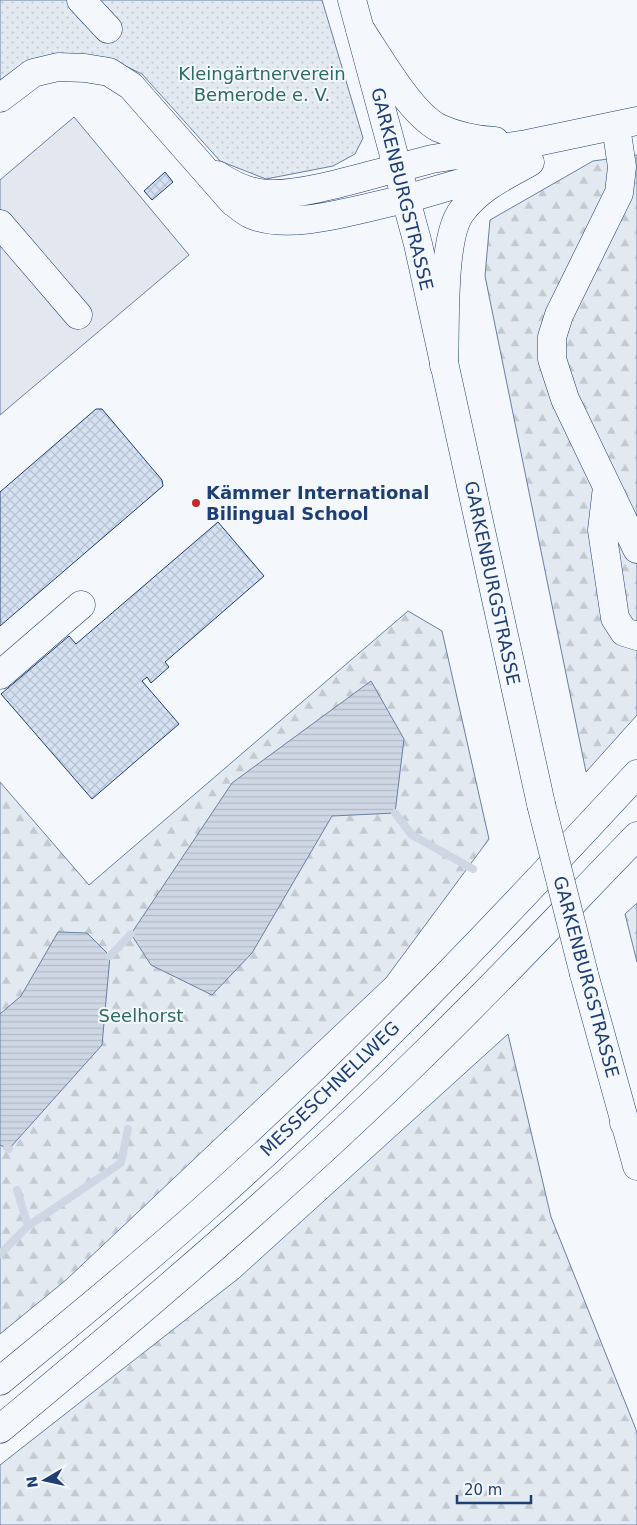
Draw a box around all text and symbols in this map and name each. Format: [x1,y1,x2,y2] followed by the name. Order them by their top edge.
[178,63,346,105] park label: Kleingärtnerverein Bemerode e. V.
[367,85,438,292] street label: GARKENBURGSTRASSE
[461,479,524,687] street label: GARKENBURGSTRASSE
[206,482,429,524] place label: Kämmer International Bilingual School
[190,497,202,509] marker: Kämmer International Bilingual School
[549,874,624,1080] street label: GARKENBURGSTRASSE
[99,1005,183,1026] park label: Seelhorst
[256,1017,403,1160] street label: MESSESCHNELLWEG
[20,1455,70,1505] north arrow
[457,1472,531,1504] scale bar
[23,1475,41,1489] text: N
[464,1481,502,1499] text: 20 m

